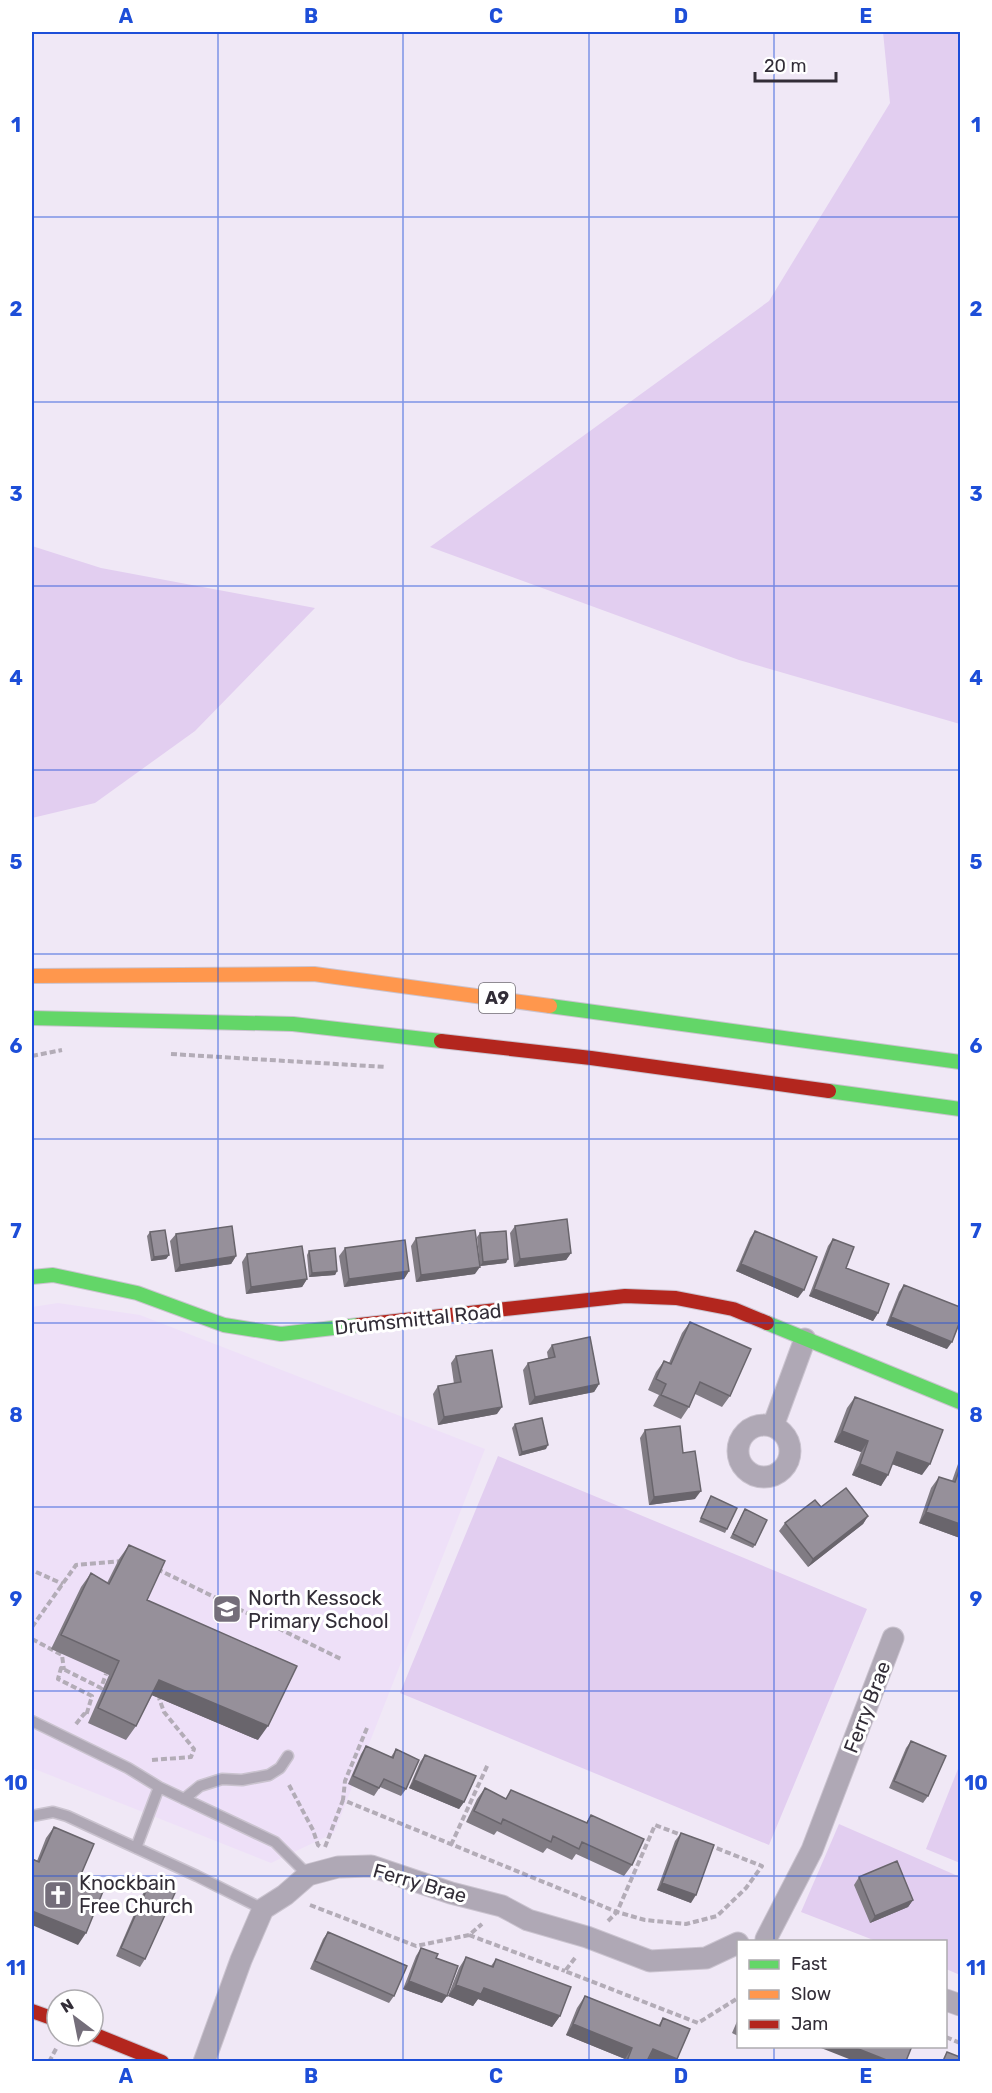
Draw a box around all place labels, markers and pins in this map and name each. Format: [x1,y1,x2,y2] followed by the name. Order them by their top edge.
[248,1586,389,1633] place label: North Kessock Primary School
[211,1593,243,1625] school or university icon: North Kessock Primary School
[79,1871,193,1918] place label: Knockbain Free Church
[42,1879,74,1911] church icon: Knockbain Free Church

